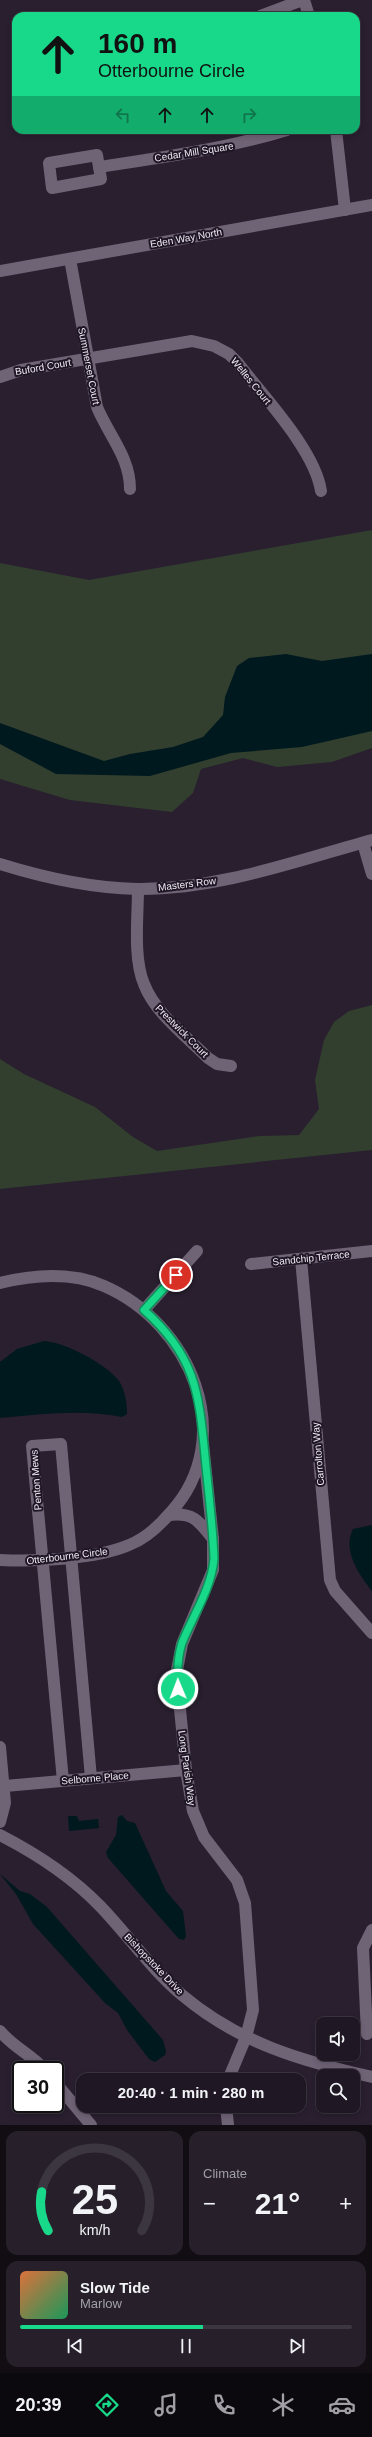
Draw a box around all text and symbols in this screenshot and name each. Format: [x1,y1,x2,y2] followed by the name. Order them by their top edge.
[32,28,84,80] icon: ahead
[98,28,177,59] text: 160 m
[98,61,245,81] text: Otterbourne Circle
[112,104,134,126] icon: left
[154,104,176,126] icon: ahead
[196,104,218,126] icon: ahead
[238,104,260,126] icon: right
[154,140,235,164] street label: Cedar Mill Square
[149,226,223,250] street label: Eden Way North
[76,326,102,406] street label: Summerset Court
[229,355,273,407] street label: Welles Court
[14,357,72,377] street label: Buford Court
[157,875,217,893] street label: Masters Row
[153,1002,211,1060] street label: Prestwick Court
[272,1248,351,1268] street label: Sandchip Terrace
[159,1258,193,1292] pin
[165,1264,187,1286] icon: arrive
[310,1422,326,1486] street label: Carrolton Way
[28,1449,44,1511] street label: Penton Mews
[26,1546,109,1566] street label: Otterbourne Circle
[157,1668,199,1710] position arrow
[176,1730,198,1806] street label: Long Parish Way
[61,1770,130,1786] street label: Selborne Place
[122,1931,186,1997] street label: Bishopstoke Drive
[316,2017,360,2113] map controls
[316,2017,360,2061] button: sound
[12,2061,64,2113] speed limit sign: 30
[316,2069,360,2113] button: search
[118,2084,264,2101] text: 20:40 · 1 min · 280 m
[203,2166,247,2181] text: Climate
[71,2176,118,2223] text: 25
[255,2187,300,2220] text: 21°
[203,2191,216,2216] text: −
[339,2191,352,2216] text: +
[79,2222,110,2238] text: km/h
[80,2279,150,2296] text: Slow Tide
[80,2296,122,2311] text: Marlow
[64,2335,86,2357] icon: previous
[175,2335,197,2357] icon: pause
[286,2335,308,2357] icon: next
[93,2391,121,2419] icon: directions
[152,2391,180,2419] icon: music
[210,2391,238,2419] icon: phone
[269,2391,297,2419] icon: climate
[328,2391,356,2419] icon: car
[15,2395,62,2415] text: 20:39

